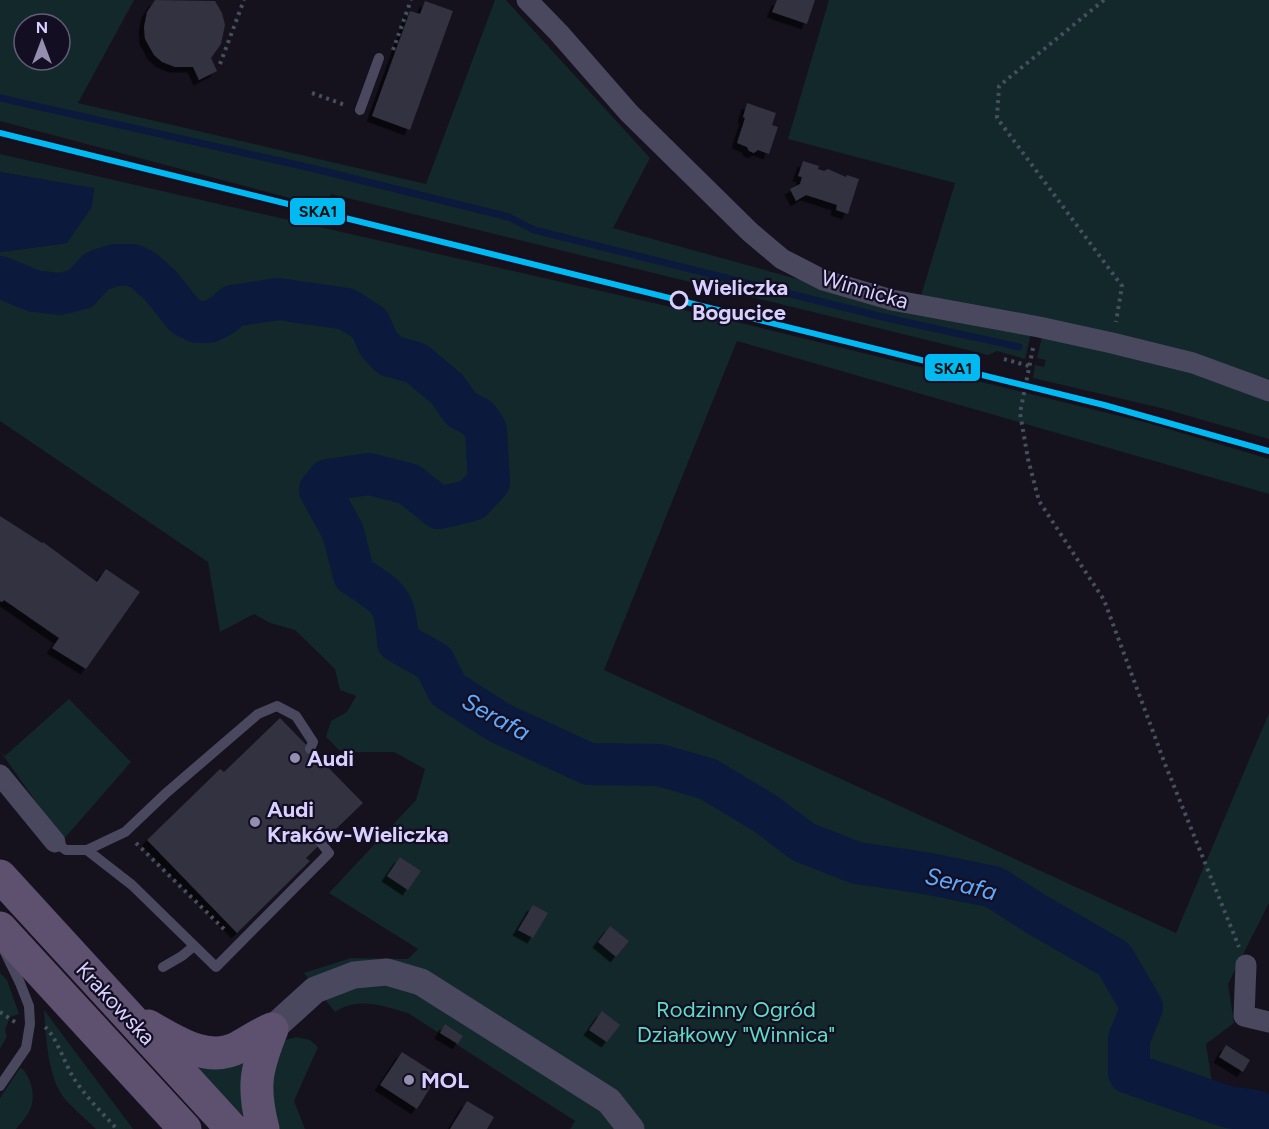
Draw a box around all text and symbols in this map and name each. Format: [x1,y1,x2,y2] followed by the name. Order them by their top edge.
[12,12,72,72] north arrow
[36,18,48,37] text: N
[289,197,346,226] line badge: SKA1
[299,202,337,221] text: SKA1
[818,264,912,315] street label: Winnicka
[692,274,788,326] place label: Wieliczka Bogucice
[670,291,688,309] marker: Wieliczka Bogucice
[924,353,981,382] line badge: SKA1
[934,359,972,378] text: SKA1
[457,686,535,747] water label: Serafa
[307,745,354,772] place label: Audi
[288,751,302,765] marker: Audi
[267,796,449,848] place label: Audi Kraków-Wieliczka
[248,815,262,829] marker: Audi Kraków-Wieliczka
[922,861,1000,906] water label: Serafa
[70,956,161,1051] street label: Krakowska
[637,996,835,1048] park label: Rodzinny Ogród Działkowy "Winnica"
[421,1067,469,1094] place label: MOL
[402,1073,416,1087] marker: MOL

